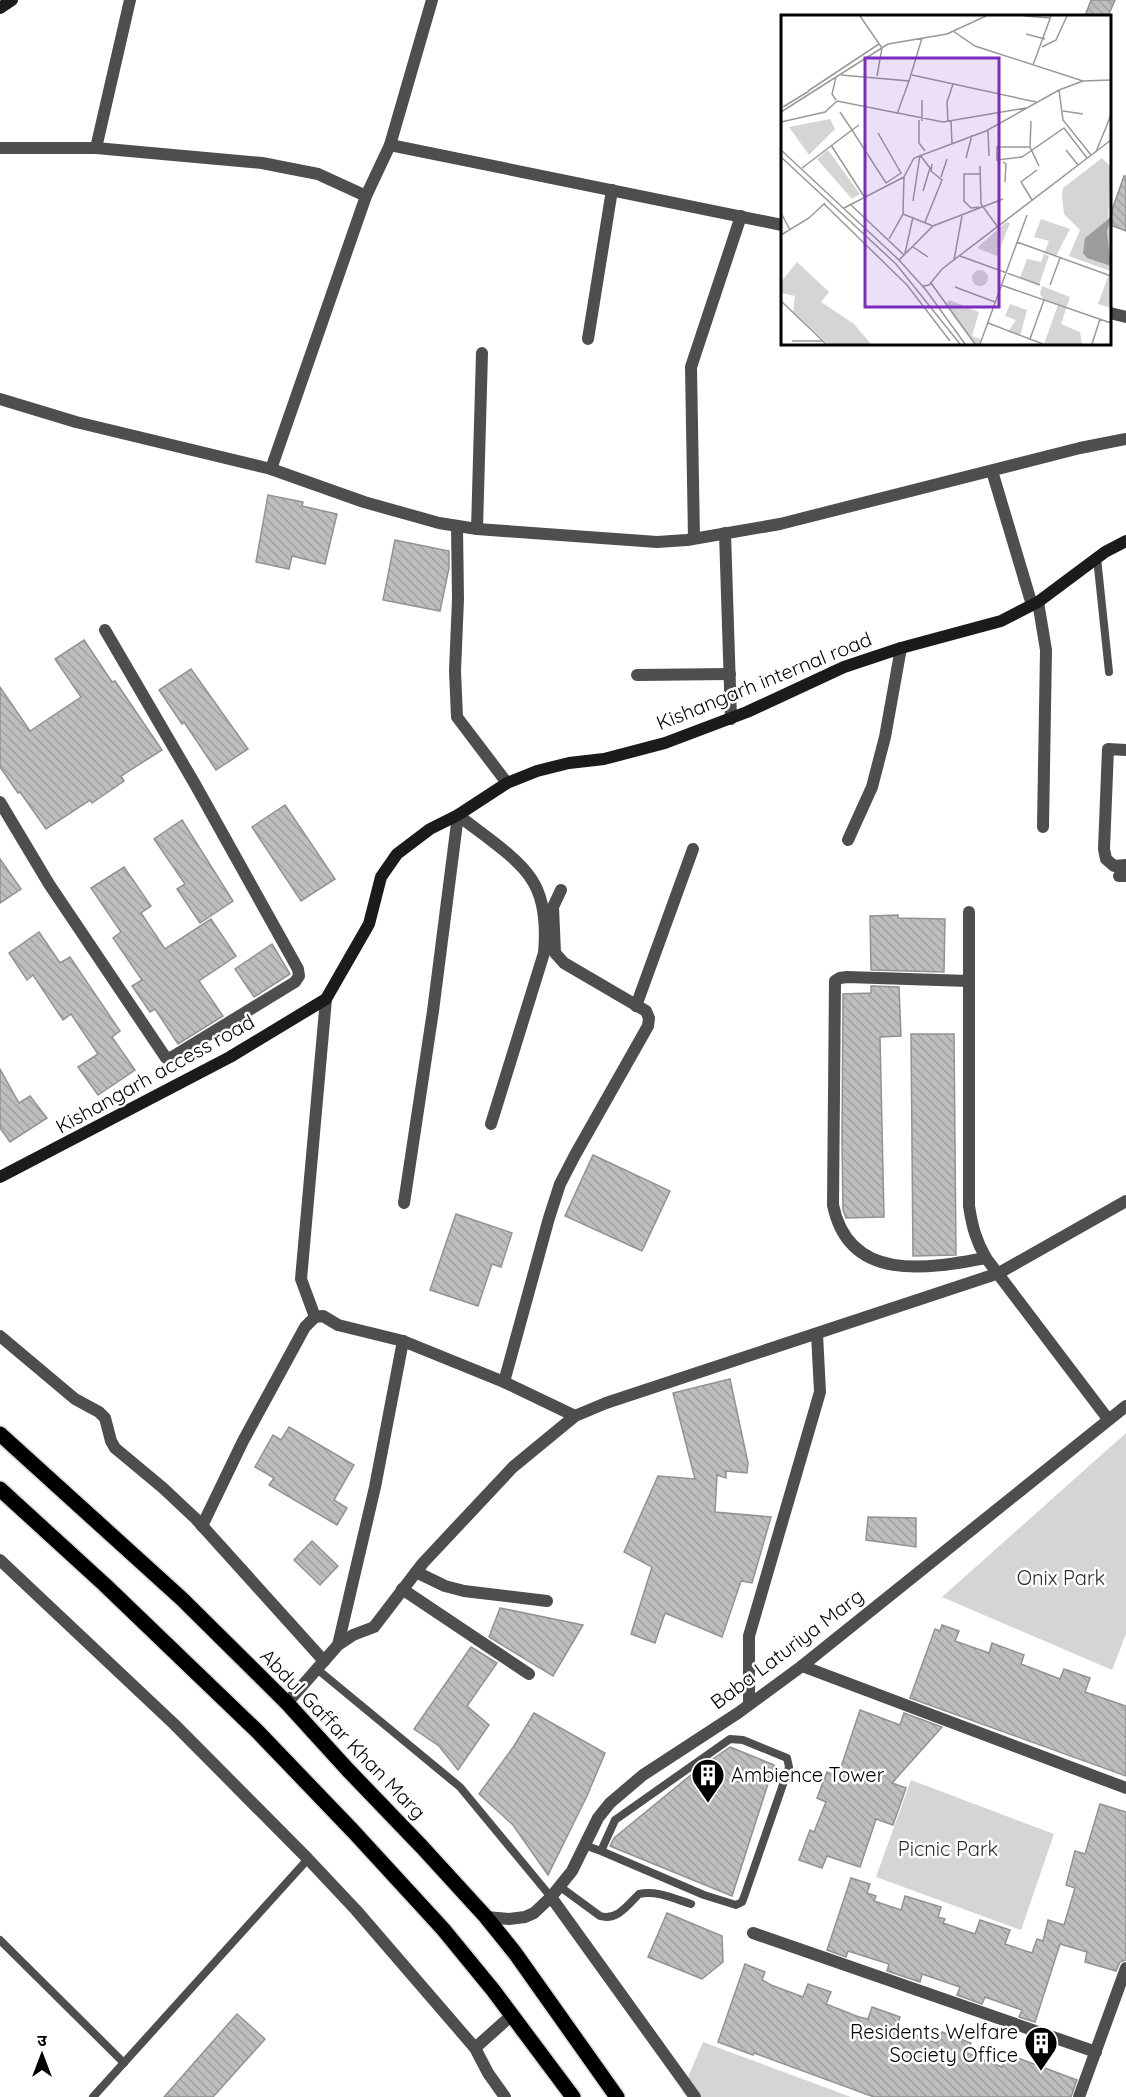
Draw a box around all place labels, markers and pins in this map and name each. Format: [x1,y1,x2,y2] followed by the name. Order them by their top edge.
[690,1757,726,1804] building icon: Ambience Tower
[731,1762,885,1787] place label: Ambience Tower
[850,2019,1018,2067] place label: Residents Welfare Society Office
[1023,2025,1059,2072] building icon: Residents Welfare Society Office

